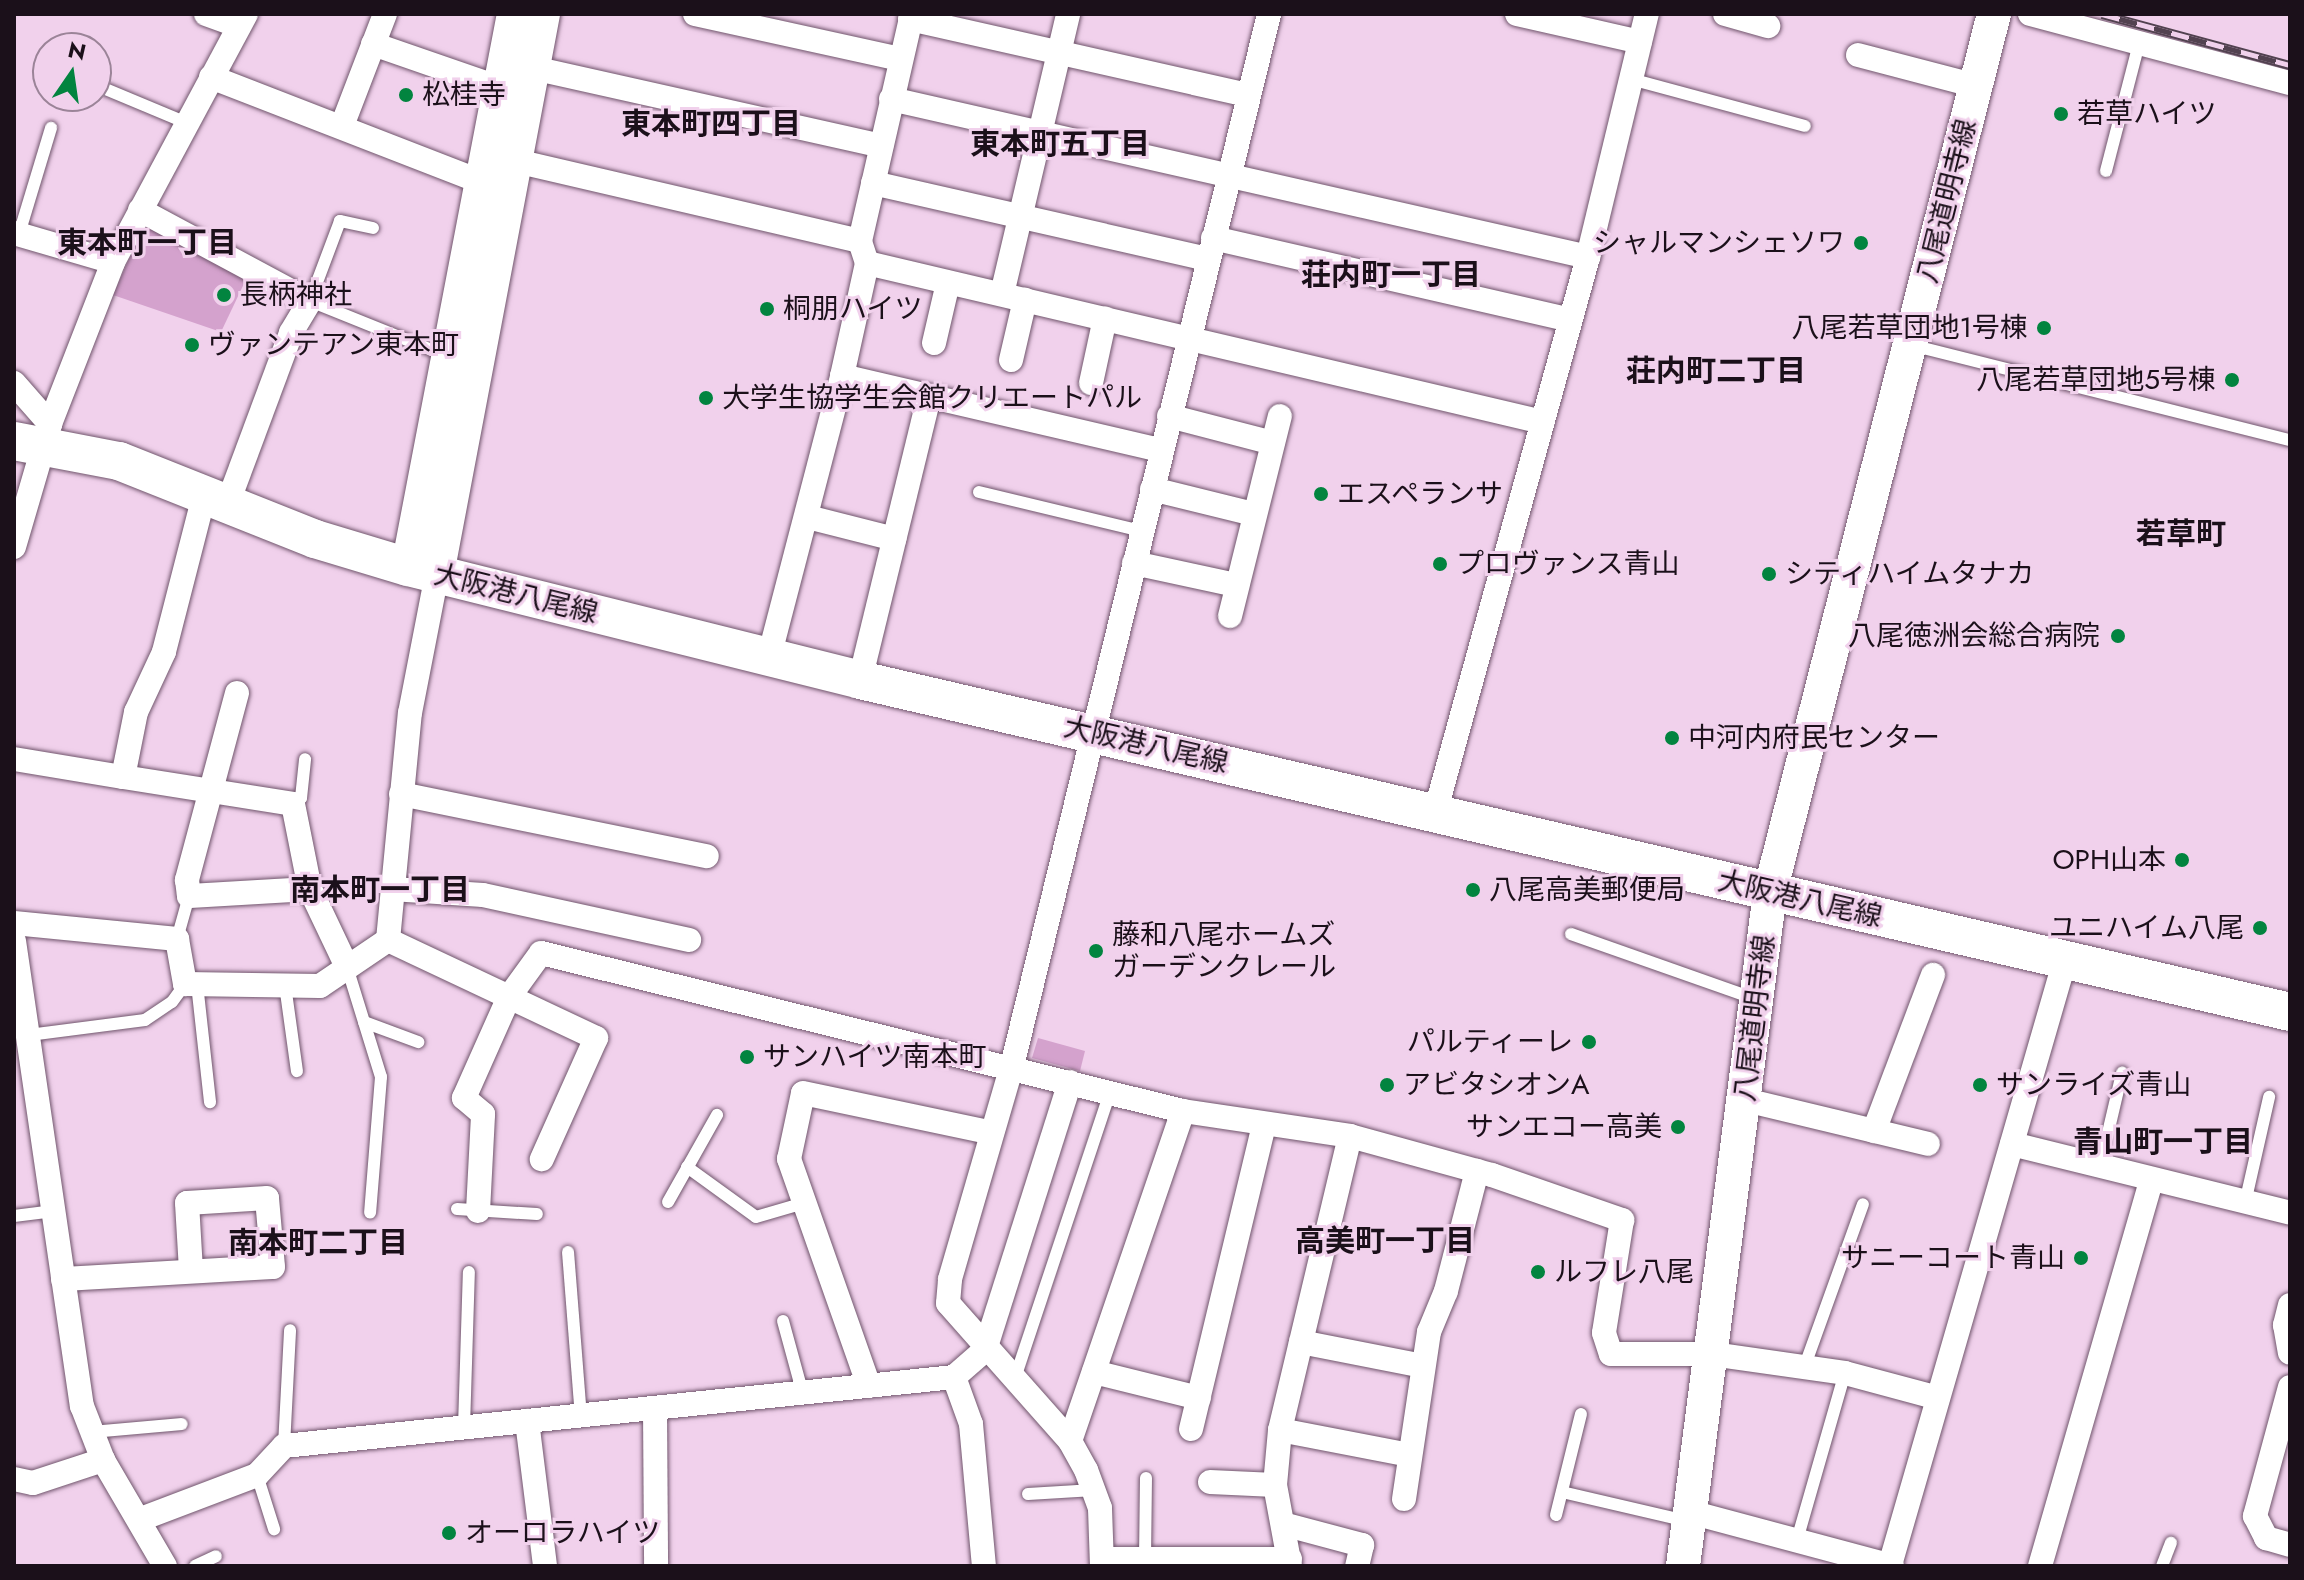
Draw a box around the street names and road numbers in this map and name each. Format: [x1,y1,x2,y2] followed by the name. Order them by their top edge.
[1910,115,1984,287] street label: 八尾道明寺線
[430,557,602,631] street label: 大阪港八尾線
[1060,710,1232,780] street label: 大阪港八尾線
[1714,864,1886,934] street label: 大阪港八尾線
[1728,933,1782,1103] street label: 八尾道明寺線

